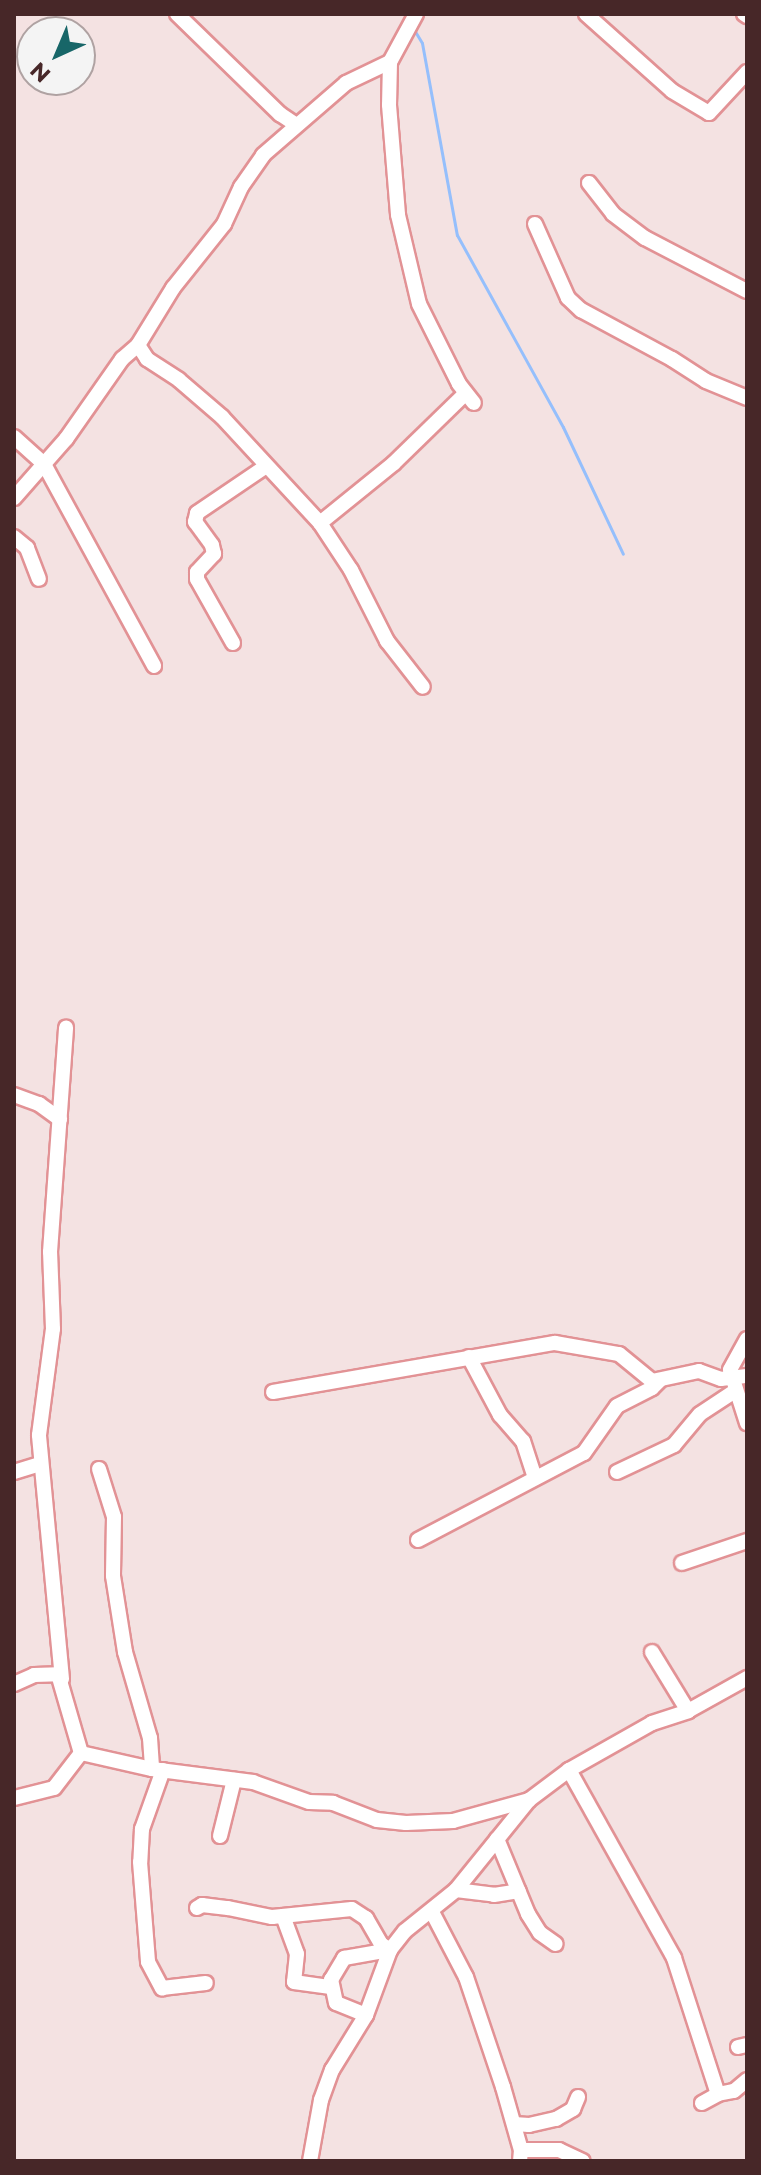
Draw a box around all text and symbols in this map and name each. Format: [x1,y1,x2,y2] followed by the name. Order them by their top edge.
[16,16,96,96] north arrow
[25,56,56,88] text: N

